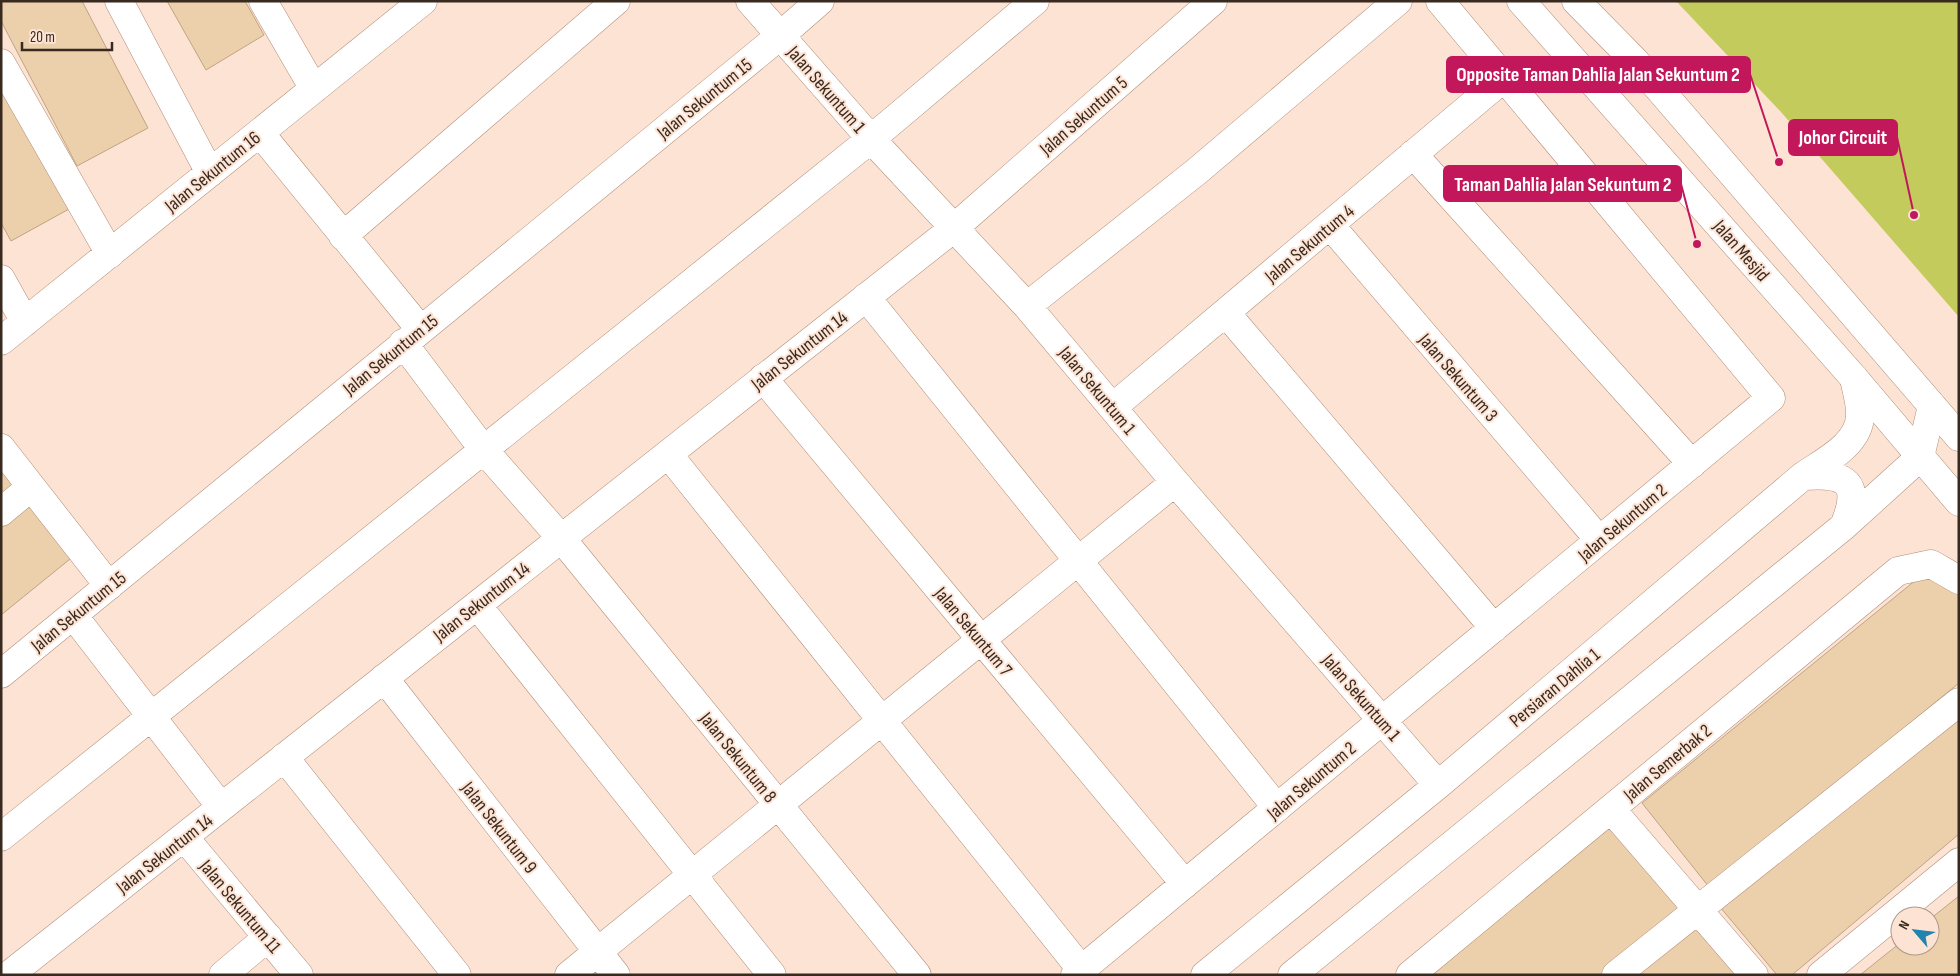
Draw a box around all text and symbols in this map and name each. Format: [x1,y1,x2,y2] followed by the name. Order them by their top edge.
[22,20,112,52] scale bar
[30,28,55,47] text: 20 m
[781,41,870,139] street label: Jalan Sekuntum 1
[652,54,757,145] street label: Jalan Sekuntum 15
[1447,57,1750,92] callout: Opposite Taman Dahlia Jalan Sekuntum 2
[1456,63,1740,87] text: Opposite Taman Dahlia Jalan Sekuntum 2
[1035,72,1133,161] street label: Jalan Sekuntum 5
[1789,120,1897,155] callout: Johor Circuit
[1798,126,1888,150] text: Johor Circuit
[160,127,265,218] street label: Jalan Sekuntum 16
[1444,166,1681,201] callout: Taman Dahlia Jalan Sekuntum 2
[1454,173,1672,197] text: Taman Dahlia Jalan Sekuntum 2
[1260,200,1359,289] street label: Jalan Sekuntum 4
[1707,215,1774,286] street label: Jalan Mesjid
[746,306,853,397] street label: Jalan Sekuntum 14
[338,310,443,401] street label: Jalan Sekuntum 15
[1413,328,1502,427] street label: Jalan Sekuntum 3
[1053,341,1141,440] street label: Jalan Sekuntum 1
[1573,479,1672,568] street label: Jalan Sekuntum 2
[428,557,535,648] street label: Jalan Sekuntum 14
[26,567,131,658] street label: Jalan Sekuntum 15
[928,582,1017,681] street label: Jalan Sekuntum 7
[1505,643,1605,733] street label: Persiaran Dahlia 1
[1316,649,1405,747] street label: Jalan Sekuntum 1
[694,707,781,808] street label: Jalan Sekuntum 8
[1619,720,1717,807] street label: Jalan Semerbak 2
[1262,737,1361,826] street label: Jalan Sekuntum 2
[455,777,542,878] street label: Jalan Sekuntum 9
[111,809,218,900] street label: Jalan Sekuntum 14
[194,855,286,959] street label: Jalan Sekuntum 11
[1890,906,1940,956] north arrow
[1895,918,1913,932] text: N

